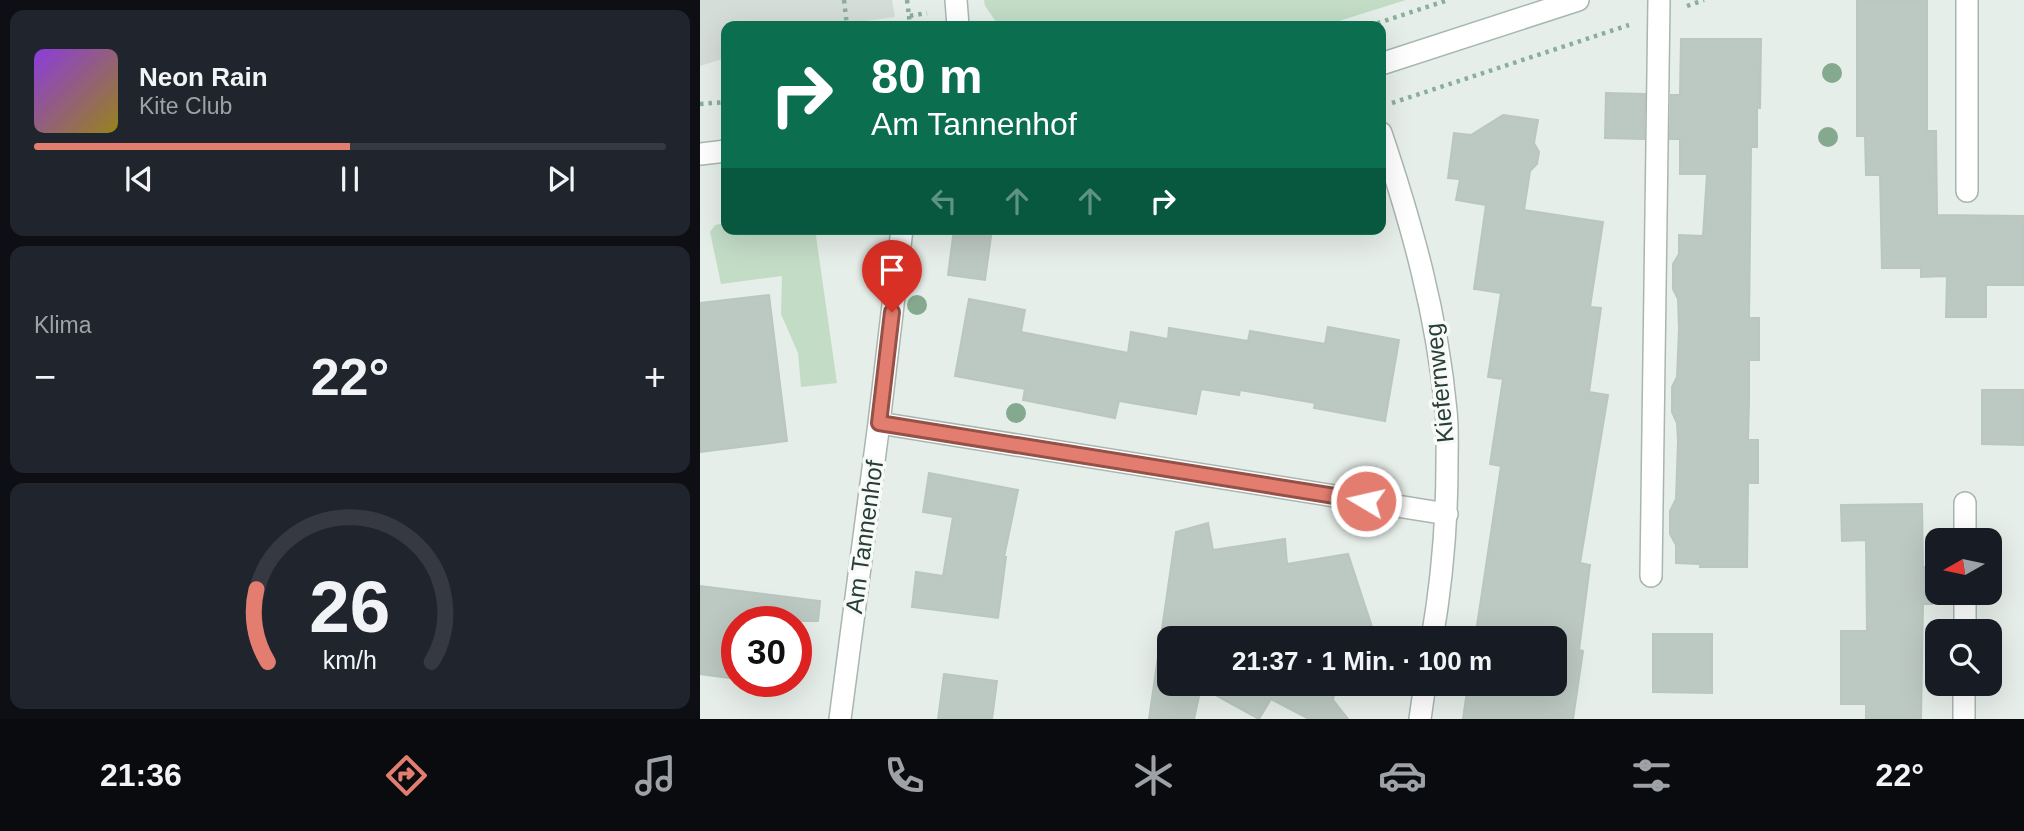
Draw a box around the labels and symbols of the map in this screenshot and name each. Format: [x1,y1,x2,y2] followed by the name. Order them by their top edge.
[862,240,922,312] pin
[1419,322,1459,444] street label: Kiefernweg
[840,458,888,615] street label: Am Tannenhof
[1329,464,1403,538] position arrow
[1925,528,2002,606] north arrow
[721,606,812,697] speed limit sign: 30

